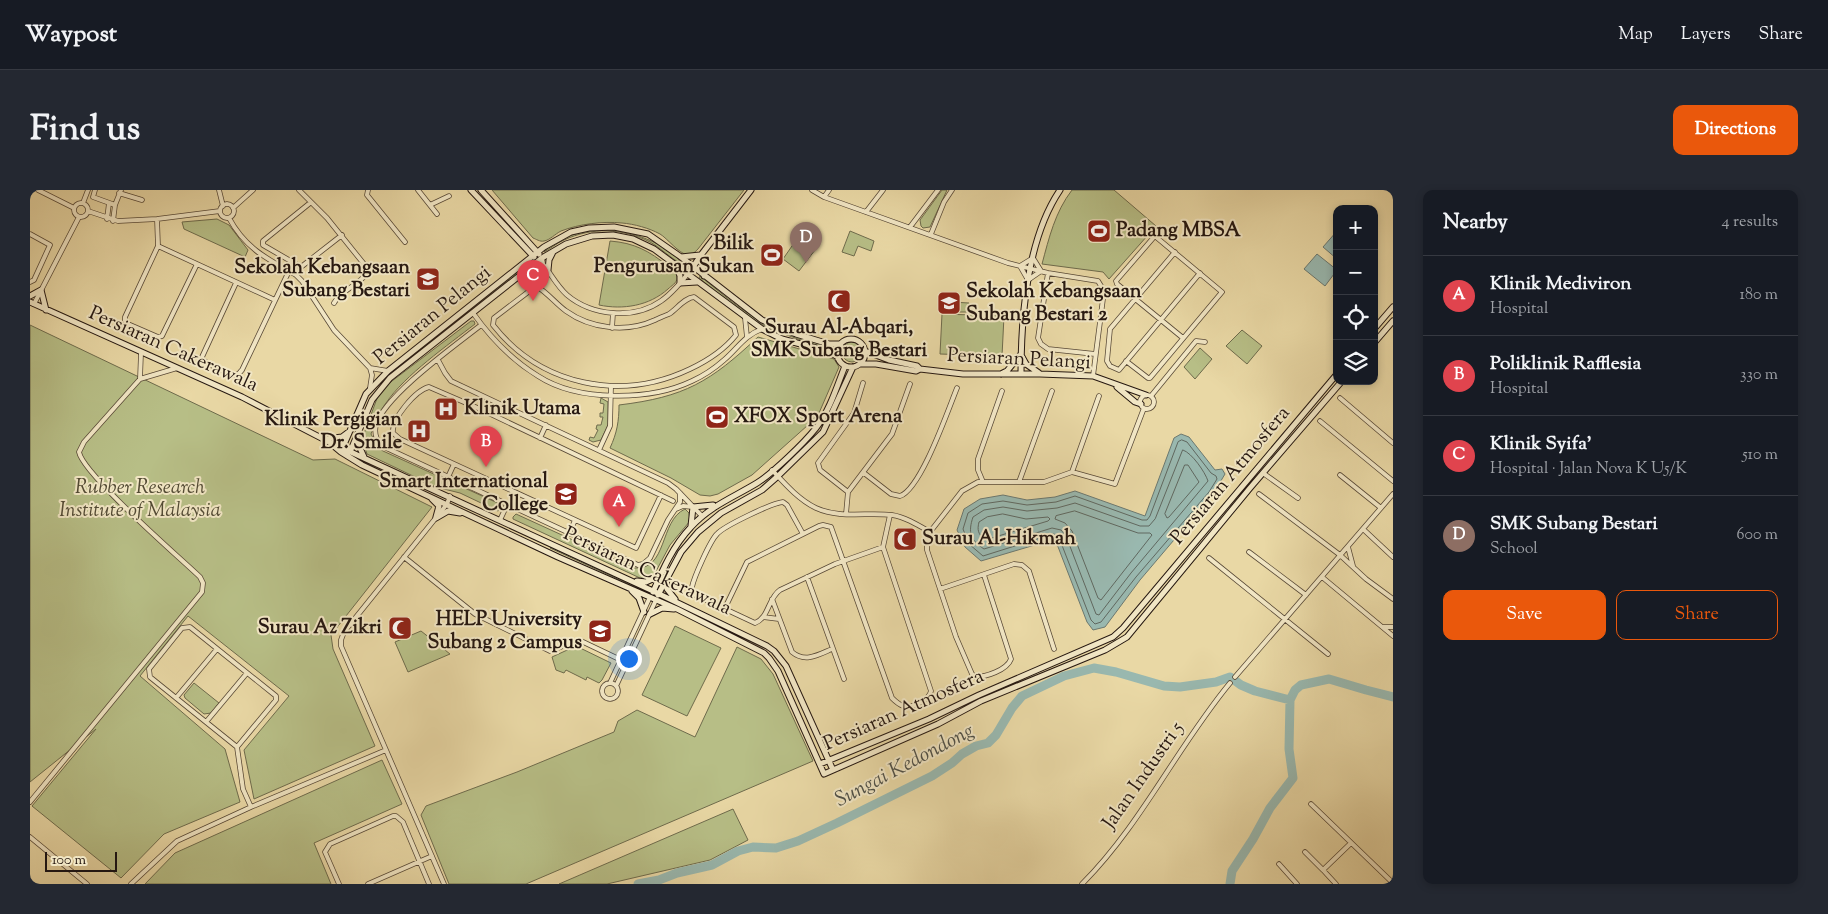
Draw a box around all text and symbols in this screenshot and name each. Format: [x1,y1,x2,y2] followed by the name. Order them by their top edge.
[25,18,117,52] text: Waypost
[1618,22,1653,48] text: Map
[1681,22,1731,48] text: Layers
[1759,22,1803,48] text: Share
[30,105,140,156] text: Find us
[1673,105,1798,155] button: Directions
[1333,205,1378,385] map controls
[1333,205,1378,250] button: +
[1443,208,1508,238] text: Nearby
[1722,211,1778,234] text: 4 results
[1116,217,1241,246] place label: Padang MBSA
[1086,218,1112,244] sports icon: Padang MBSA
[790,222,822,263] pin: D
[594,230,754,282] place label: Bilik Pengurusan Sukan
[759,242,785,268] sports icon: Bilik Pengurusan Sukan
[1333,250,1378,295] button: −
[234,254,410,306] place label: Sekolah Kebangsaan Subang Bestari
[368,259,498,373] street label: Persiaran Pelangi
[517,260,549,301] pin: C
[415,266,441,292] school or university icon: Sekolah Kebangsaan Subang Bestari
[1490,271,1632,298] text: Klinik Mediviron
[966,278,1142,330] place label: Sekolah Kebangsaan Subang Bestari 2
[1453,284,1466,307] text: A
[1739,284,1778,307] text: 180 m
[826,288,852,314] mosque icon: Surau Al-Abqari, SMK Subang Bestari
[936,290,962,316] school or university icon: Sekolah Kebangsaan Subang Bestari 2
[1333,295,1378,340] button: locate
[1490,298,1548,321] text: Hospital
[84,300,262,400] street label: Persiaran Cakerawala
[751,314,928,366] place label: Surau Al-Abqari, SMK Subang Bestari
[1333,340,1378,385] button: layers
[946,342,1092,378] street label: Persiaran Pelangi
[1490,351,1641,378] text: Poliklinik Rafflesia
[1454,364,1464,387] text: B
[1740,364,1778,387] text: 330 m
[1490,378,1548,401] text: Hospital
[464,395,581,424] place label: Klinik Utama
[433,396,459,422] hospital icon: Klinik Utama
[1164,400,1298,552] street label: Persiaran Atmosfera
[734,403,903,432] place label: XFOX Sport Arena
[704,404,730,430] sports icon: XFOX Sport Arena
[265,406,402,458] place label: Klinik Pergigian Dr. Smile
[406,418,432,444] hospital icon: Klinik Pergigian Dr. Smile
[470,426,502,467] pin: B
[1490,431,1592,458] text: Klinik Syifa'
[1453,444,1465,467] text: C
[1742,444,1778,467] text: 510 m
[1490,458,1687,481] text: Hospital · Jalan Nova K U5/K
[379,468,548,520] place label: Smart International College
[59,474,221,526] park label: Rubber Research Institute of Malaysia
[553,481,579,507] school or university icon: Smart International College
[603,486,635,527] pin: A
[1490,511,1658,538] text: SMK Subang Bestari
[558,520,736,624] street label: Persiaran Cakerawala
[1453,524,1465,547] text: D
[1736,524,1778,547] text: 600 m
[922,525,1076,554] place label: Surau Al-Hikmah
[892,526,918,552] mosque icon: Surau Al-Hikmah
[1490,538,1538,561] text: School
[1443,590,1606,640] button: Save
[1616,590,1778,640] button: Share
[427,606,582,658] place label: HELP University Subang 2 Campus
[258,614,382,643] place label: Surau Az Zikri
[387,615,413,641] mosque icon: Surau Az Zikri
[587,618,613,644] school or university icon: HELP University Subang 2 Campus
[616,646,642,672] your location
[819,663,989,759] street label: Persiaran Atmosfera
[1096,716,1192,837] street label: Jalan Industri 5
[830,717,980,815] water label: Sungai Kedondong
[45,849,118,872] scale bar
[52,851,86,871] text: 100 m

